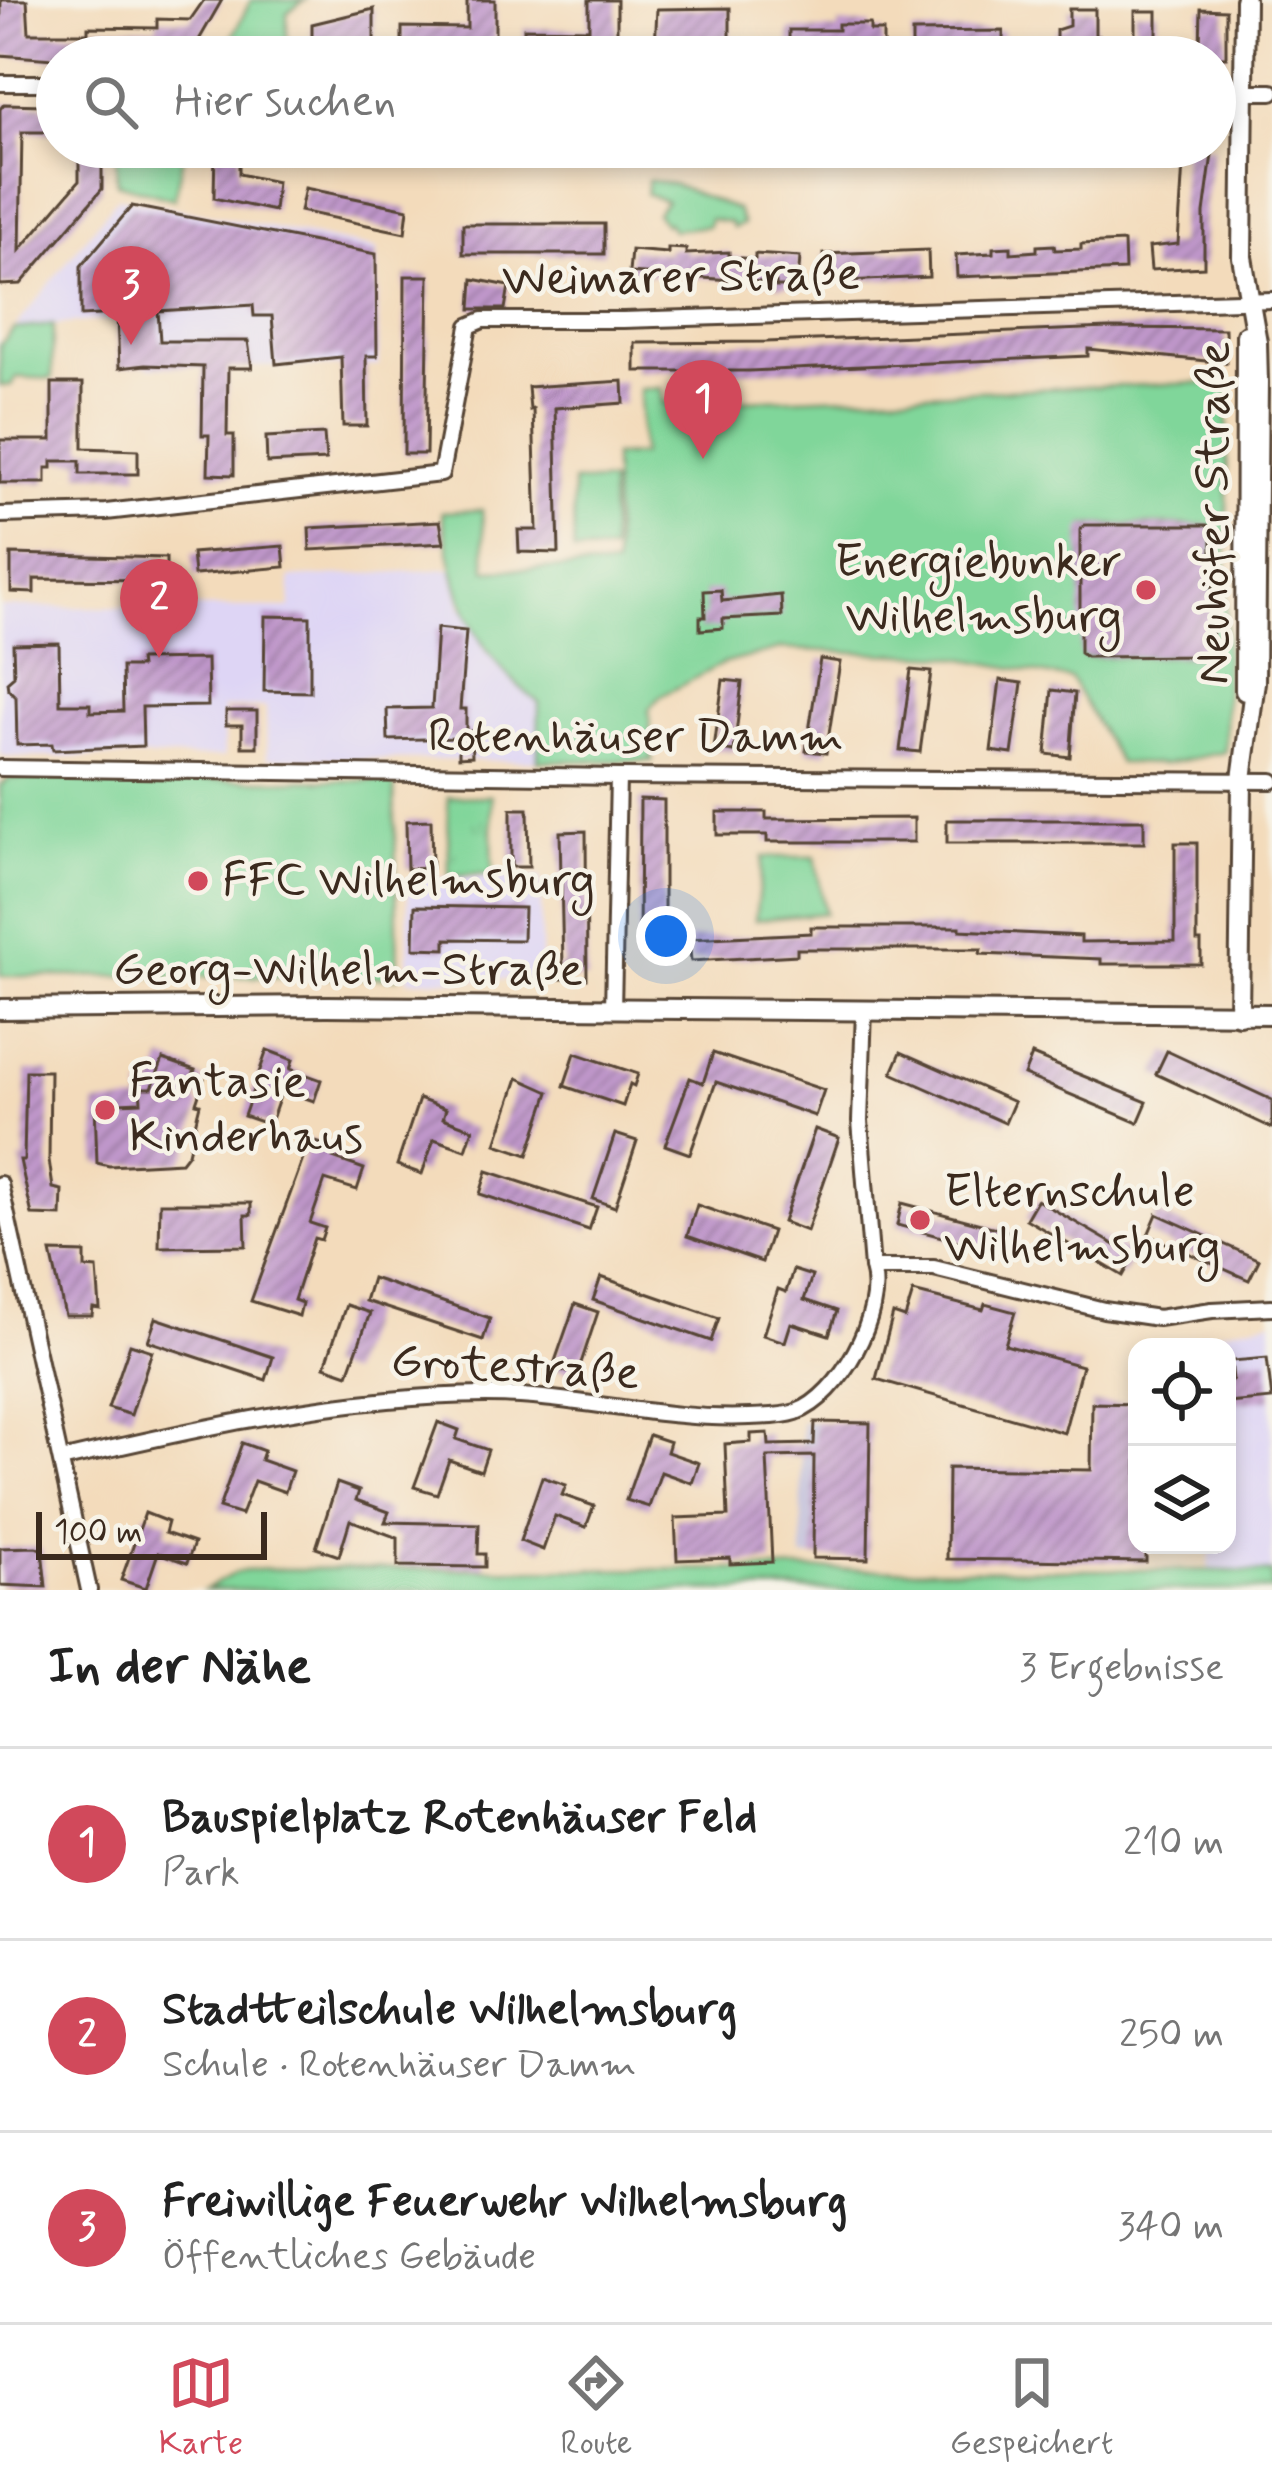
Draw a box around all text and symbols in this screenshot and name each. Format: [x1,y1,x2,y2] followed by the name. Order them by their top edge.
[36,36,1236,168] search box
[78,69,144,135] icon: search
[174,73,396,132] text: Hier suchen
[501,243,861,313] street label: Weimarer Straße
[92,246,170,345] pin: 3
[1183,341,1246,685] street label: Neuhöfer Straße
[664,360,742,459] pin: 1
[835,531,1122,652] place label: Energiebunker Wilhelmsburg
[120,559,198,658] pin: 2
[1133,577,1159,603] marker: Energiebunker Wilhelmsburg
[428,706,844,769] street label: Rotenhäuser Damm
[222,850,595,916] place label: FFC Wilhelmsburg
[185,868,211,894] marker: FFC Wilhelmsburg
[636,906,696,966] your location
[113,939,583,1005] street label: Georg-Wilhelm-Straße
[129,1051,363,1169] place label: Fantasie Kinderhaus
[92,1097,118,1123] marker: Fantasie Kinderhaus
[944,1161,1220,1282] place label: Elternschule Wilhelmsburg
[907,1207,933,1233] marker: Elternschule Wilhelmsburg
[389,1330,641,1406] street label: Grotestraße
[1128,1338,1236,1554] map controls
[1128,1338,1236,1446] button: locate
[1128,1446,1236,1554] button: layers
[36,1506,267,1559] scale bar
[54,1511,143,1555] text: 100 m
[48,1635,311,1701] text: In der Nähe
[1019,1643,1224,1694] text: 3 Ergebnisse
[162,1789,757,1848] text: Bauspielplatz Rotenhäuser Feld
[78,1818,96,1869] text: 1
[1123,1818,1224,1869] text: 210 m
[162,1848,240,1899] text: Park
[162,1981,737,2040] text: Stadtteilschule Wilhelmsburg
[77,2010,97,2061] text: 2
[1119,2010,1224,2061] text: 250 m
[162,2040,637,2091] text: Schule · Rotenhäuser Damm
[162,2173,847,2232] text: Freiwillige Feuerwehr Wilhelmsburg
[78,2202,96,2253] text: 3
[1118,2202,1224,2253] text: 340 m
[162,2232,536,2283] text: Öffentliches Gebäude
[159,2350,243,2466] tab: Karte
[560,2350,632,2466] tab: Route
[950,2350,1113,2466] tab: Gespeichert

